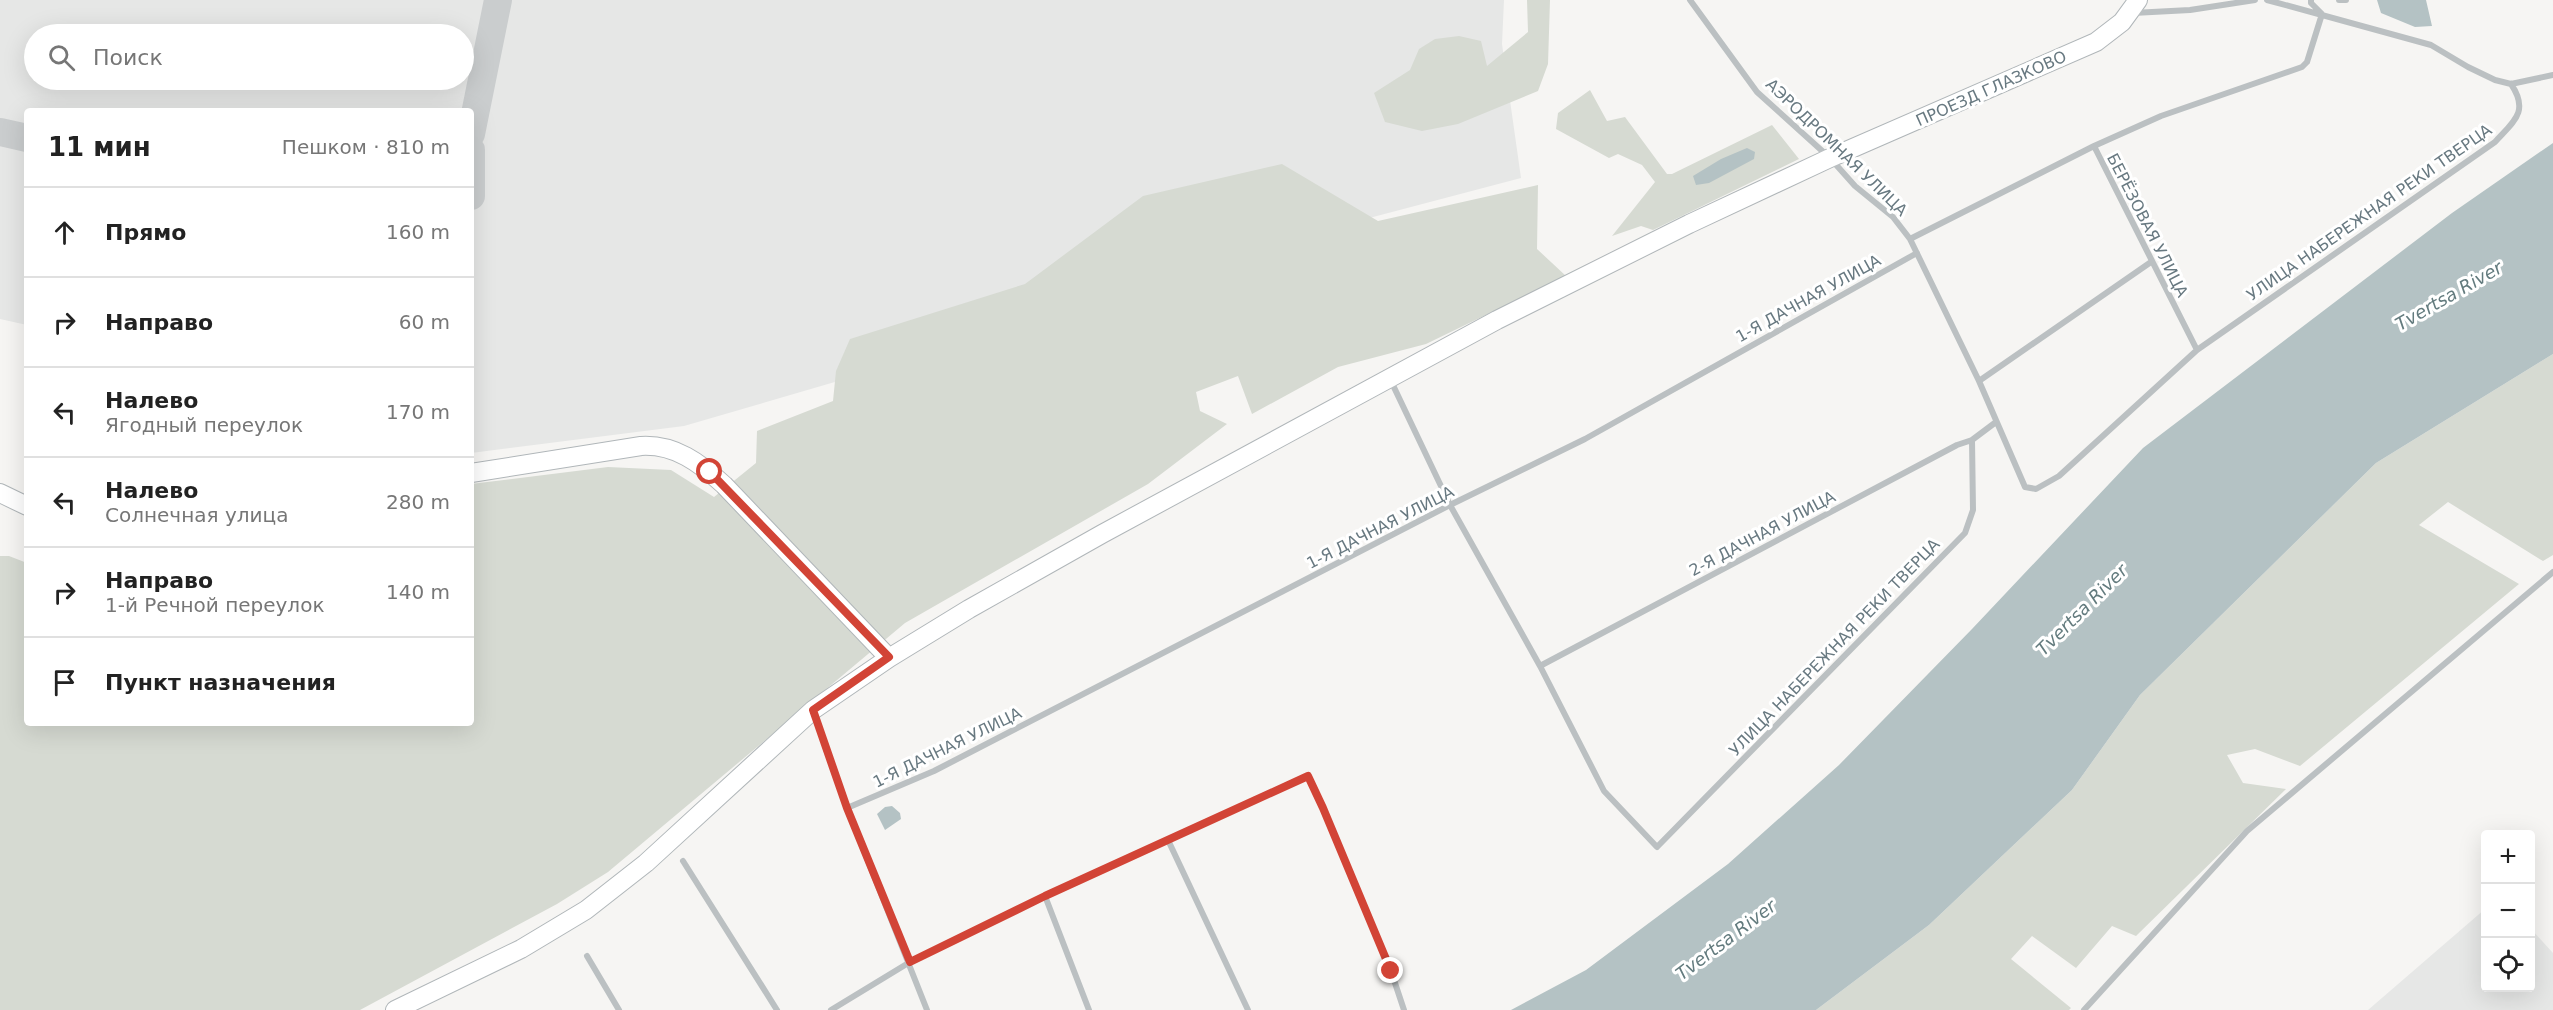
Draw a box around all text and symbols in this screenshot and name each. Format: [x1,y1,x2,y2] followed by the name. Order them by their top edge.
[24,24,474,90] search box
[45,41,78,74] icon: search
[93,45,163,70] text: Поиск
[1913,47,2069,130] street label: ПРОЕЗД ГЛАЗКОВО
[1762,75,1911,220] street label: АЭРОДРОМНАЯ УЛИЦА
[2243,120,2495,305] street label: УЛИЦА НАБЕРЕЖНАЯ РЕКИ ТВЕРЦА
[48,132,151,162] text: 11 мин
[282,135,450,159] text: Пешком · 810 m
[2103,150,2192,300] street label: БЕРЁЗОВАЯ УЛИЦА
[48,216,81,249] icon: ahead
[105,220,186,245] text: Прямо
[386,220,450,244] text: 160 m
[1732,251,1884,346] street label: 1-Я ДАЧНАЯ УЛИЦА
[2392,256,2507,335] water label: Tvertsa River
[48,306,81,339] icon: right
[105,310,213,335] text: Направо
[399,310,450,334] text: 60 m
[105,388,198,413] text: Налево
[48,396,81,429] icon: left
[386,400,450,424] text: 170 m
[105,413,303,437] text: Ягодный переулок
[696,458,722,484] route start
[105,478,198,503] text: Налево
[1303,482,1457,573] street label: 1-Я ДАЧНАЯ УЛИЦА
[48,486,81,519] icon: left
[1686,487,1839,580] street label: 2-Я ДАЧНАЯ УЛИЦА
[386,490,450,514] text: 280 m
[105,503,288,527] text: Солнечная улица
[1725,535,1944,760] street label: УЛИЦА НАБЕРЕЖНАЯ РЕКИ ТВЕРЦА
[2032,559,2133,659] water label: Tvertsa River
[105,568,213,593] text: Направо
[48,576,81,609] icon: right
[386,580,450,604] text: 140 m
[105,593,324,617] text: 1-й Речной переулок
[48,666,81,699] icon: arrive
[105,670,336,695] text: Пункт назначения
[870,703,1025,792] street label: 1-Я ДАЧНАЯ УЛИЦА
[2481,830,2535,992] map controls
[2481,830,2535,884] button: +
[2481,884,2535,938] button: −
[1671,894,1781,984] water label: Tvertsa River
[2481,938,2535,992] button: locate
[1377,957,1403,983] route end

